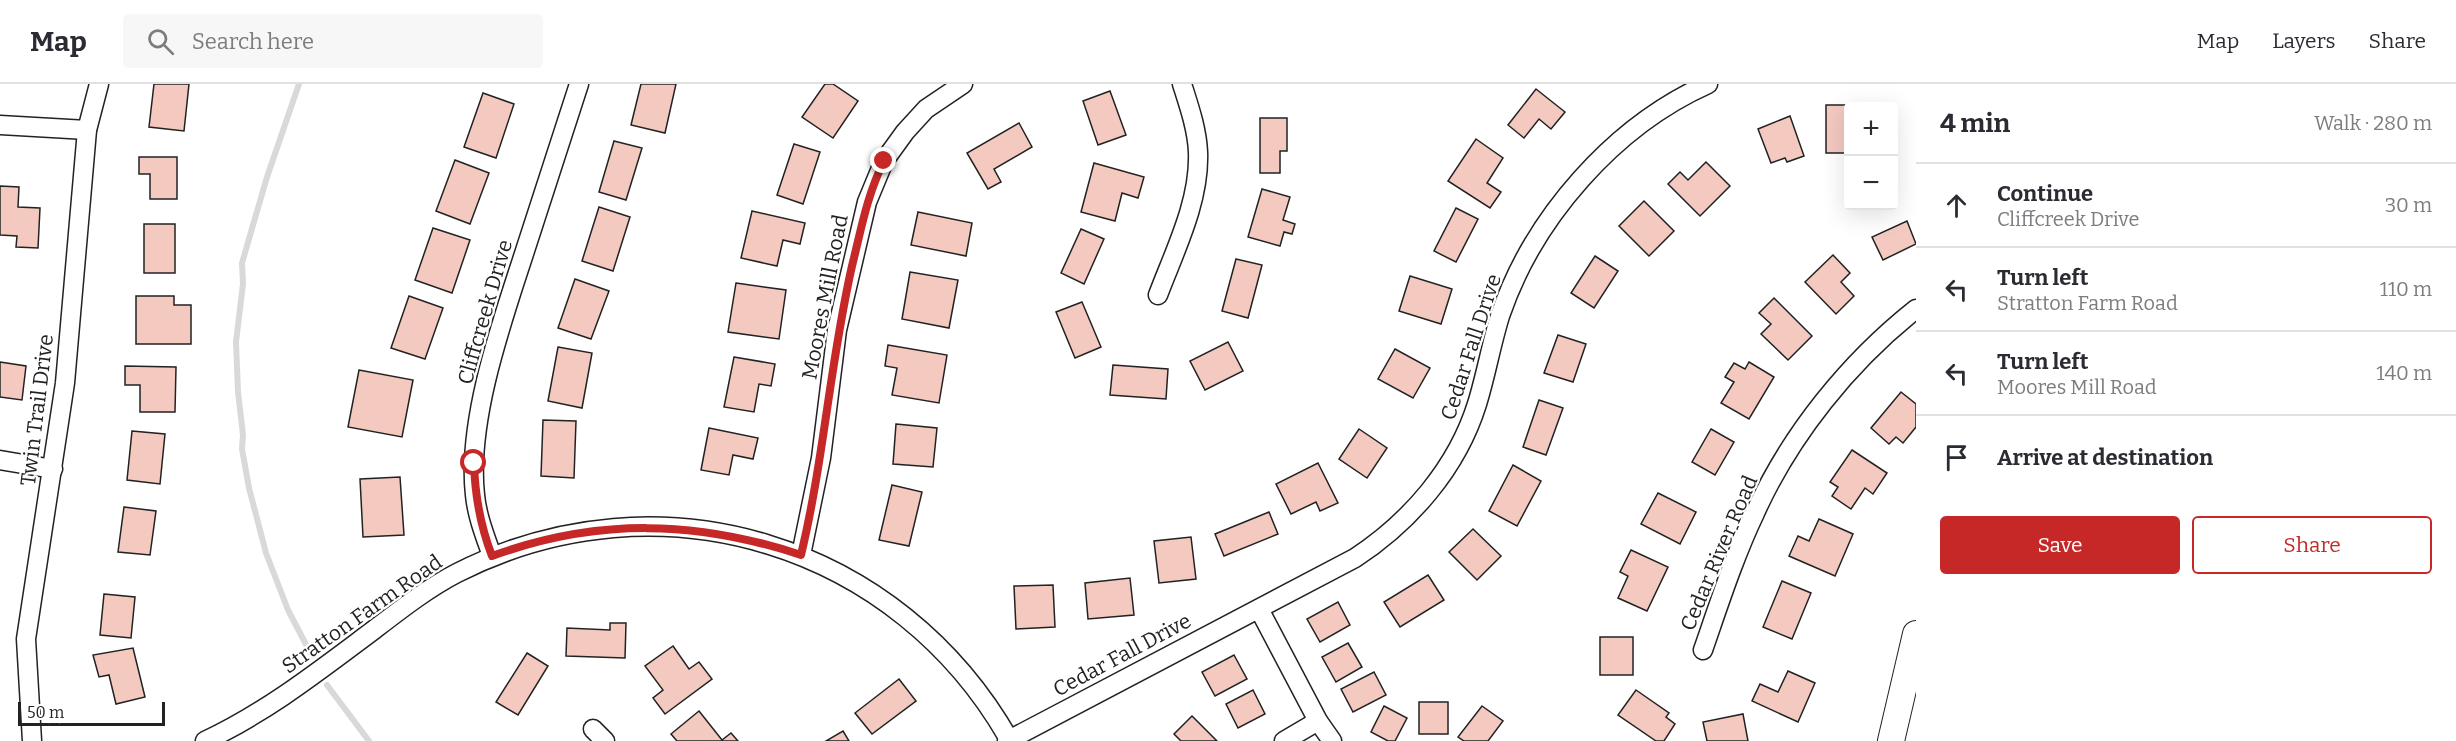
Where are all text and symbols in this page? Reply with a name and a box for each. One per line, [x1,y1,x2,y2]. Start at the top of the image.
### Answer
search box [123,14,543,68]
text: Map [30,25,87,58]
icon: search [144,25,177,58]
text: Search here [192,28,314,55]
text: Map [2197,28,2239,54]
text: Layers [2272,28,2336,54]
text: Share [2369,28,2426,54]
map controls [1844,102,1898,210]
button: + [1844,102,1898,156]
text: 4 min [1940,108,2010,139]
text: Walk · 280 m [2314,111,2432,135]
route end [870,147,896,173]
button: − [1844,156,1898,210]
text: Continue [1997,180,2093,207]
icon: ahead [1940,189,1973,222]
text: 30 m [2385,193,2432,217]
text: Cliffcreek Drive [1997,207,2139,231]
street label: Moores Mill Road [796,212,854,382]
street label: Cliffcreek Drive [452,237,518,387]
text: Turn left [1997,264,2089,291]
street label: Cedar Fall Drive [1435,271,1507,423]
icon: left [1940,273,1973,306]
text: 110 m [2380,277,2432,301]
text: Stratton Farm Road [1997,291,2178,315]
street label: Twin Trail Drive [15,333,59,487]
text: Turn left [1997,348,2089,375]
icon: left [1940,357,1973,390]
text: 140 m [2376,361,2432,385]
text: Moores Mill Road [1997,375,2157,399]
icon: arrive [1940,441,1973,474]
text: Arrive at destination [1997,444,2213,471]
route start [460,449,486,475]
street label: Cedar River Road [1675,472,1763,634]
button: Save [1940,516,2180,574]
button: Share [2192,516,2432,574]
street label: Stratton Farm Road [277,549,447,679]
street label: Cedar Fall Drive [1049,608,1195,702]
scale bar [18,699,165,726]
text: 50 m [27,703,64,722]

